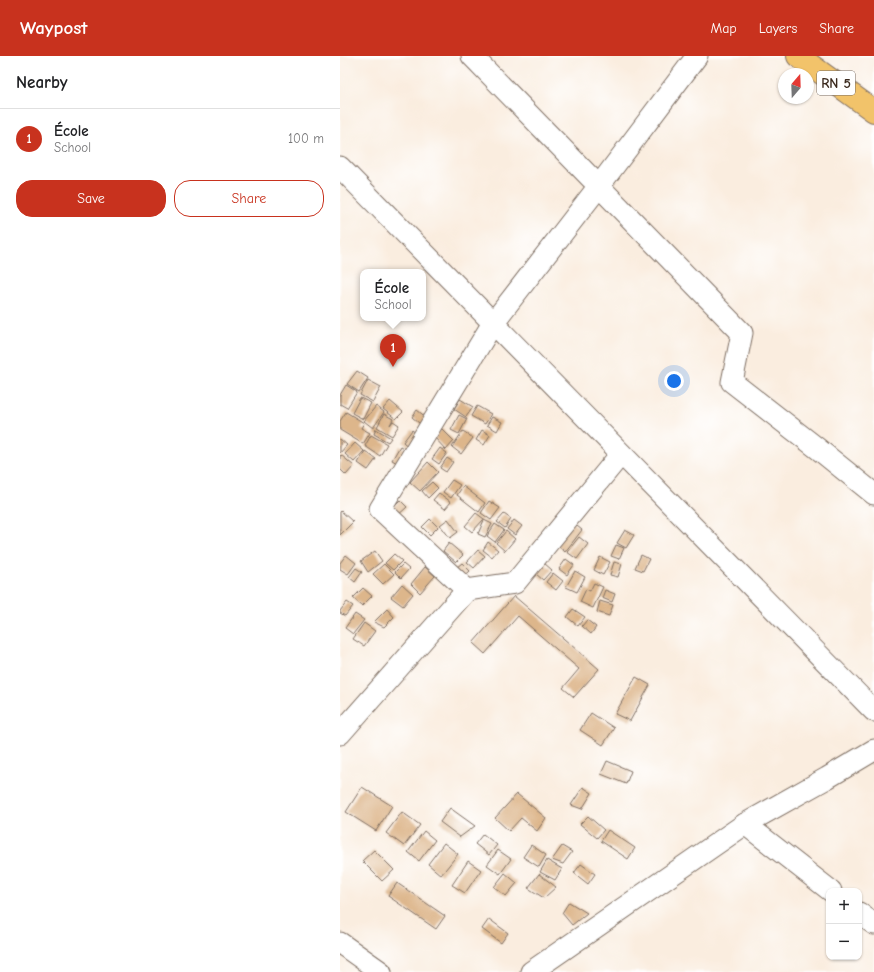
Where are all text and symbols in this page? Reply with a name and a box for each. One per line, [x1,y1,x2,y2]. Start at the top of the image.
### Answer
text: Waypost [20,17,88,39]
text: Map [710,20,737,37]
text: Layers [759,20,797,37]
text: Share [819,20,854,37]
north arrow [778,68,814,104]
road number: RN 5 [817,71,855,95]
text: Nearby [16,73,67,92]
text: École [54,122,89,140]
text: 1 [26,131,32,146]
text: 100 m [288,131,324,146]
text: School [54,140,91,155]
button: Save [16,180,166,217]
button: Share [174,180,324,217]
popup [360,269,426,321]
text: École [374,279,409,297]
text: School [374,297,412,312]
pin: 1 [380,334,406,367]
your location [664,371,684,391]
map controls [826,888,862,960]
button: + [826,888,862,924]
button: − [826,924,862,960]

